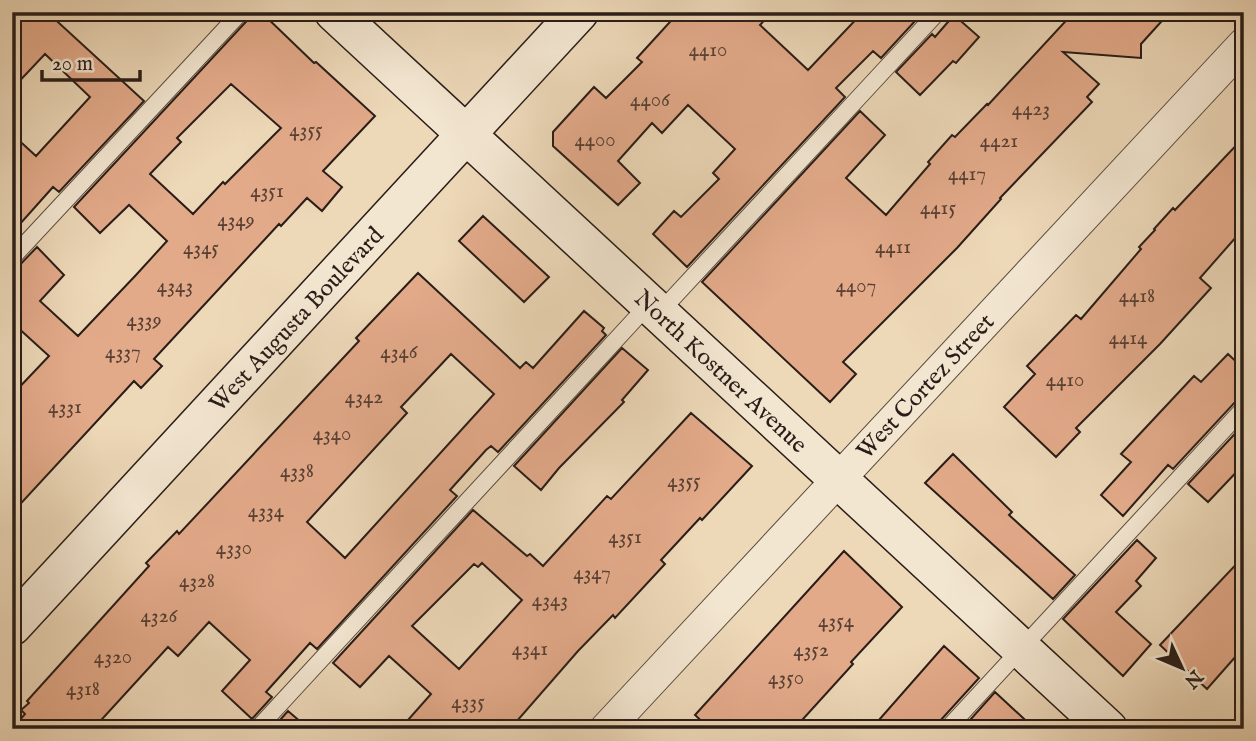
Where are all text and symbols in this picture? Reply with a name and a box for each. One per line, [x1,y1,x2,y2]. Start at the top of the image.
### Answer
house number: 4410 [689,37,727,64]
scale bar [42,38,140,82]
text: 20 m [52,51,93,78]
house number: 4406 [630,87,671,114]
house number: 4423 [1012,96,1050,123]
house number: 4355 [289,117,323,144]
house number: 4400 [574,127,616,154]
house number: 4421 [980,128,1018,155]
house number: 4417 [948,161,986,188]
house number: 4351 [250,178,284,205]
house number: 4415 [920,195,956,222]
house number: 4349 [217,207,255,234]
street label: West Augusta Boulevard [203,221,391,419]
house number: 4411 [875,234,911,261]
house number: 4345 [183,235,219,262]
house number: 4343 [157,273,193,300]
house number: 4407 [836,273,876,300]
house number: 4418 [1119,283,1155,310]
street label: North Kostner Avenue [627,284,813,461]
house number: 4339 [126,307,162,334]
street label: West Cortez Street [850,307,1002,467]
house number: 4414 [1109,325,1148,352]
house number: 4337 [105,339,141,366]
house number: 4346 [380,339,419,366]
house number: 4410 [1046,367,1084,394]
house number: 4342 [345,384,383,411]
house number: 4331 [48,394,82,421]
house number: 4340 [313,421,351,448]
house number: 4338 [280,458,314,485]
house number: 4355 [667,468,701,495]
house number: 4334 [248,498,285,525]
house number: 4351 [608,524,642,551]
house number: 4330 [216,535,252,562]
house number: 4347 [573,560,611,587]
house number: 4328 [179,568,215,595]
house number: 4343 [532,587,568,614]
house number: 4326 [141,603,179,630]
house number: 4354 [818,608,855,635]
north arrow [1148,632,1218,702]
house number: 4341 [512,636,548,663]
house number: 4352 [793,637,829,664]
house number: 4320 [94,644,132,671]
text: N [1178,663,1208,693]
house number: 4350 [768,665,804,692]
house number: 4318 [66,676,100,703]
house number: 4335 [451,689,485,716]

